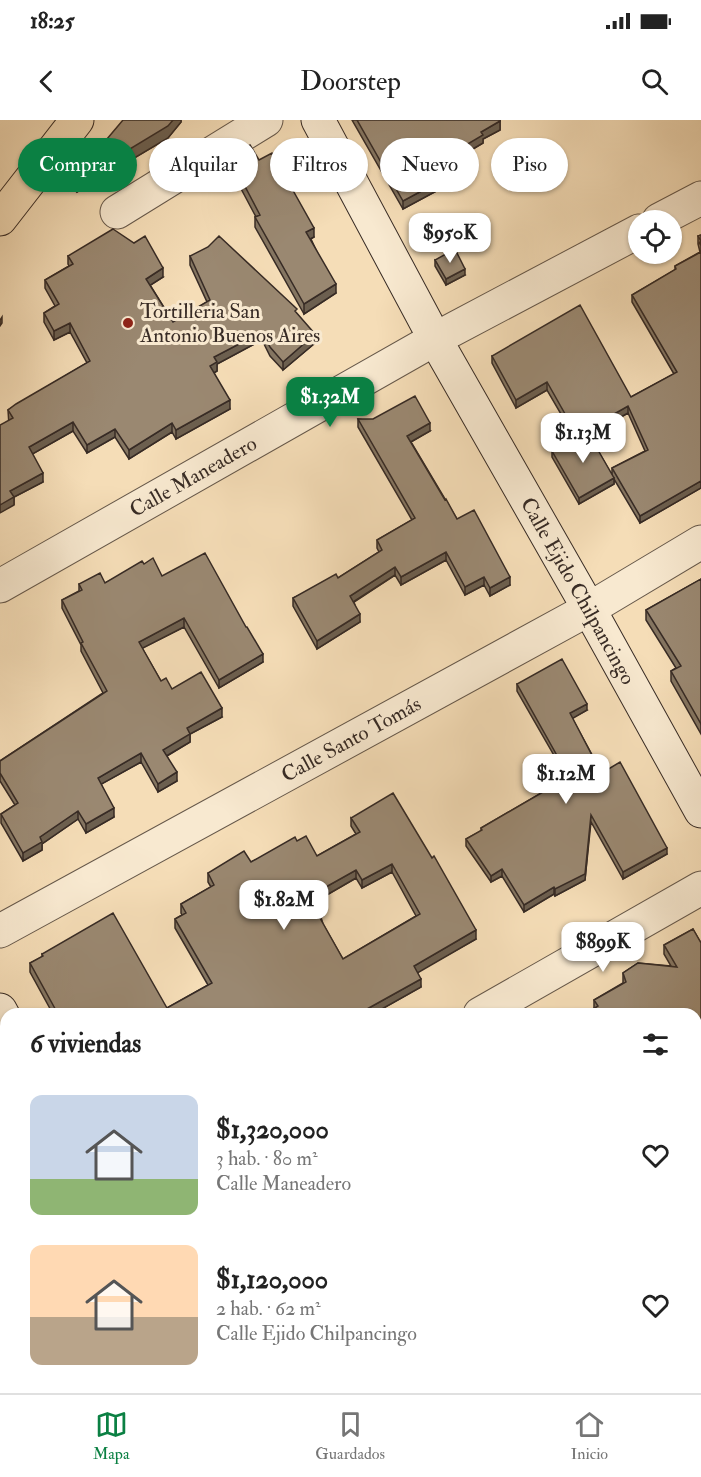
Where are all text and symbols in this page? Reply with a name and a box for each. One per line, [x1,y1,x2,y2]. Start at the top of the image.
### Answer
text: 18:25 [30,7,74,35]
icon: back [30,65,63,98]
text: Doorstep [300,65,401,98]
icon: search [638,65,671,98]
chip: Comprar [18,138,137,192]
chip: Alquilar [149,138,258,192]
chip: Filtros [270,138,368,192]
chip: Nuevo [380,138,479,192]
chip: Piso [491,138,568,192]
map controls [628,210,682,264]
button: locate [628,210,682,264]
pin: $950K [408,213,492,264]
text: $950K [423,220,477,245]
place label: Tortilleria San Antonio Buenos Aires [139,298,320,349]
marker: Tortilleria San Antonio Buenos Aires [121,316,135,330]
pin: $1.32M [281,377,379,428]
text: $1.32M [300,384,360,409]
pin: $1.13M [534,413,632,464]
text: $1.13M [555,420,611,445]
street label: Calle Maneadero [125,430,262,524]
street label: Calle Ejido Chilpancingo [514,493,641,690]
street label: Calle Santo Tomás [277,690,426,789]
pin: $1.12M [517,754,615,805]
text: $1.12M [537,761,595,786]
pin: $1.82M [235,880,333,931]
text: $1.82M [253,887,315,912]
pin: $899K [561,922,645,973]
text: $899K [575,929,631,954]
text: 6 viviendas [30,1028,141,1060]
icon: filters [639,1028,672,1061]
text: $1,320,000 [216,1114,329,1146]
icon: home [78,1119,150,1191]
icon: heart [639,1139,672,1172]
text: 3 hab. · 80 m² [216,1146,318,1171]
text: Calle Maneadero [216,1171,351,1196]
text: $1,120,000 [216,1264,328,1296]
icon: home [78,1269,150,1341]
icon: heart [639,1289,672,1322]
text: 2 hab. · 62 m² [216,1296,321,1321]
text: Calle Ejido Chilpancingo [216,1321,417,1346]
tab: Mapa [93,1408,130,1464]
tab: Guardados [315,1408,385,1464]
tab: Inicio [571,1408,608,1464]

